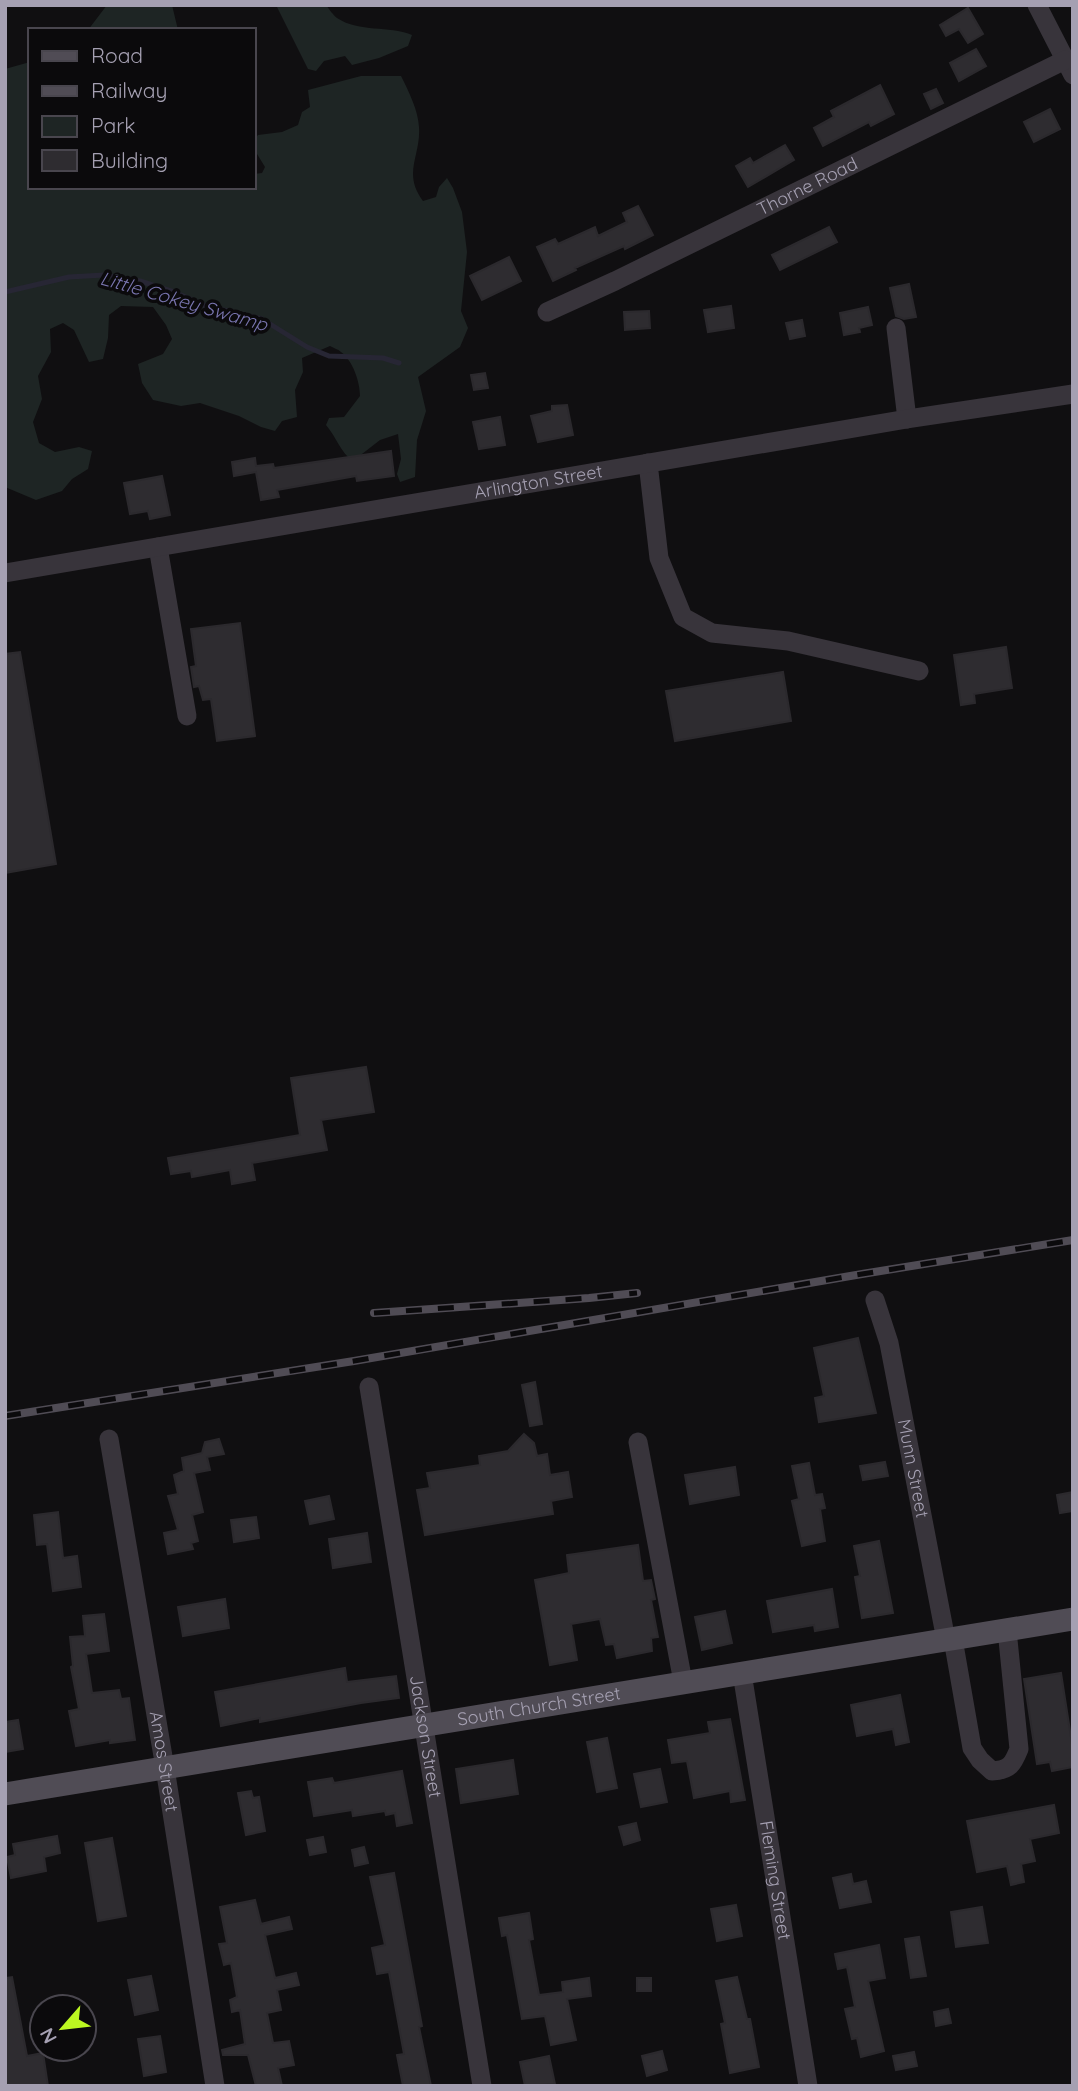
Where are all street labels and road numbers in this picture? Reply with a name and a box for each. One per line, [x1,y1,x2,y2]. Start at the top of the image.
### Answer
street label: Thorne Road [753,152,861,220]
street label: Arlington Street [472,459,604,504]
street label: Munn Street [893,1417,934,1520]
street label: Jackson Street [405,1673,447,1799]
street label: South Church Street [456,1681,622,1731]
street label: Amos Street [145,1709,184,1813]
street label: Fleming Street [755,1819,796,1942]

